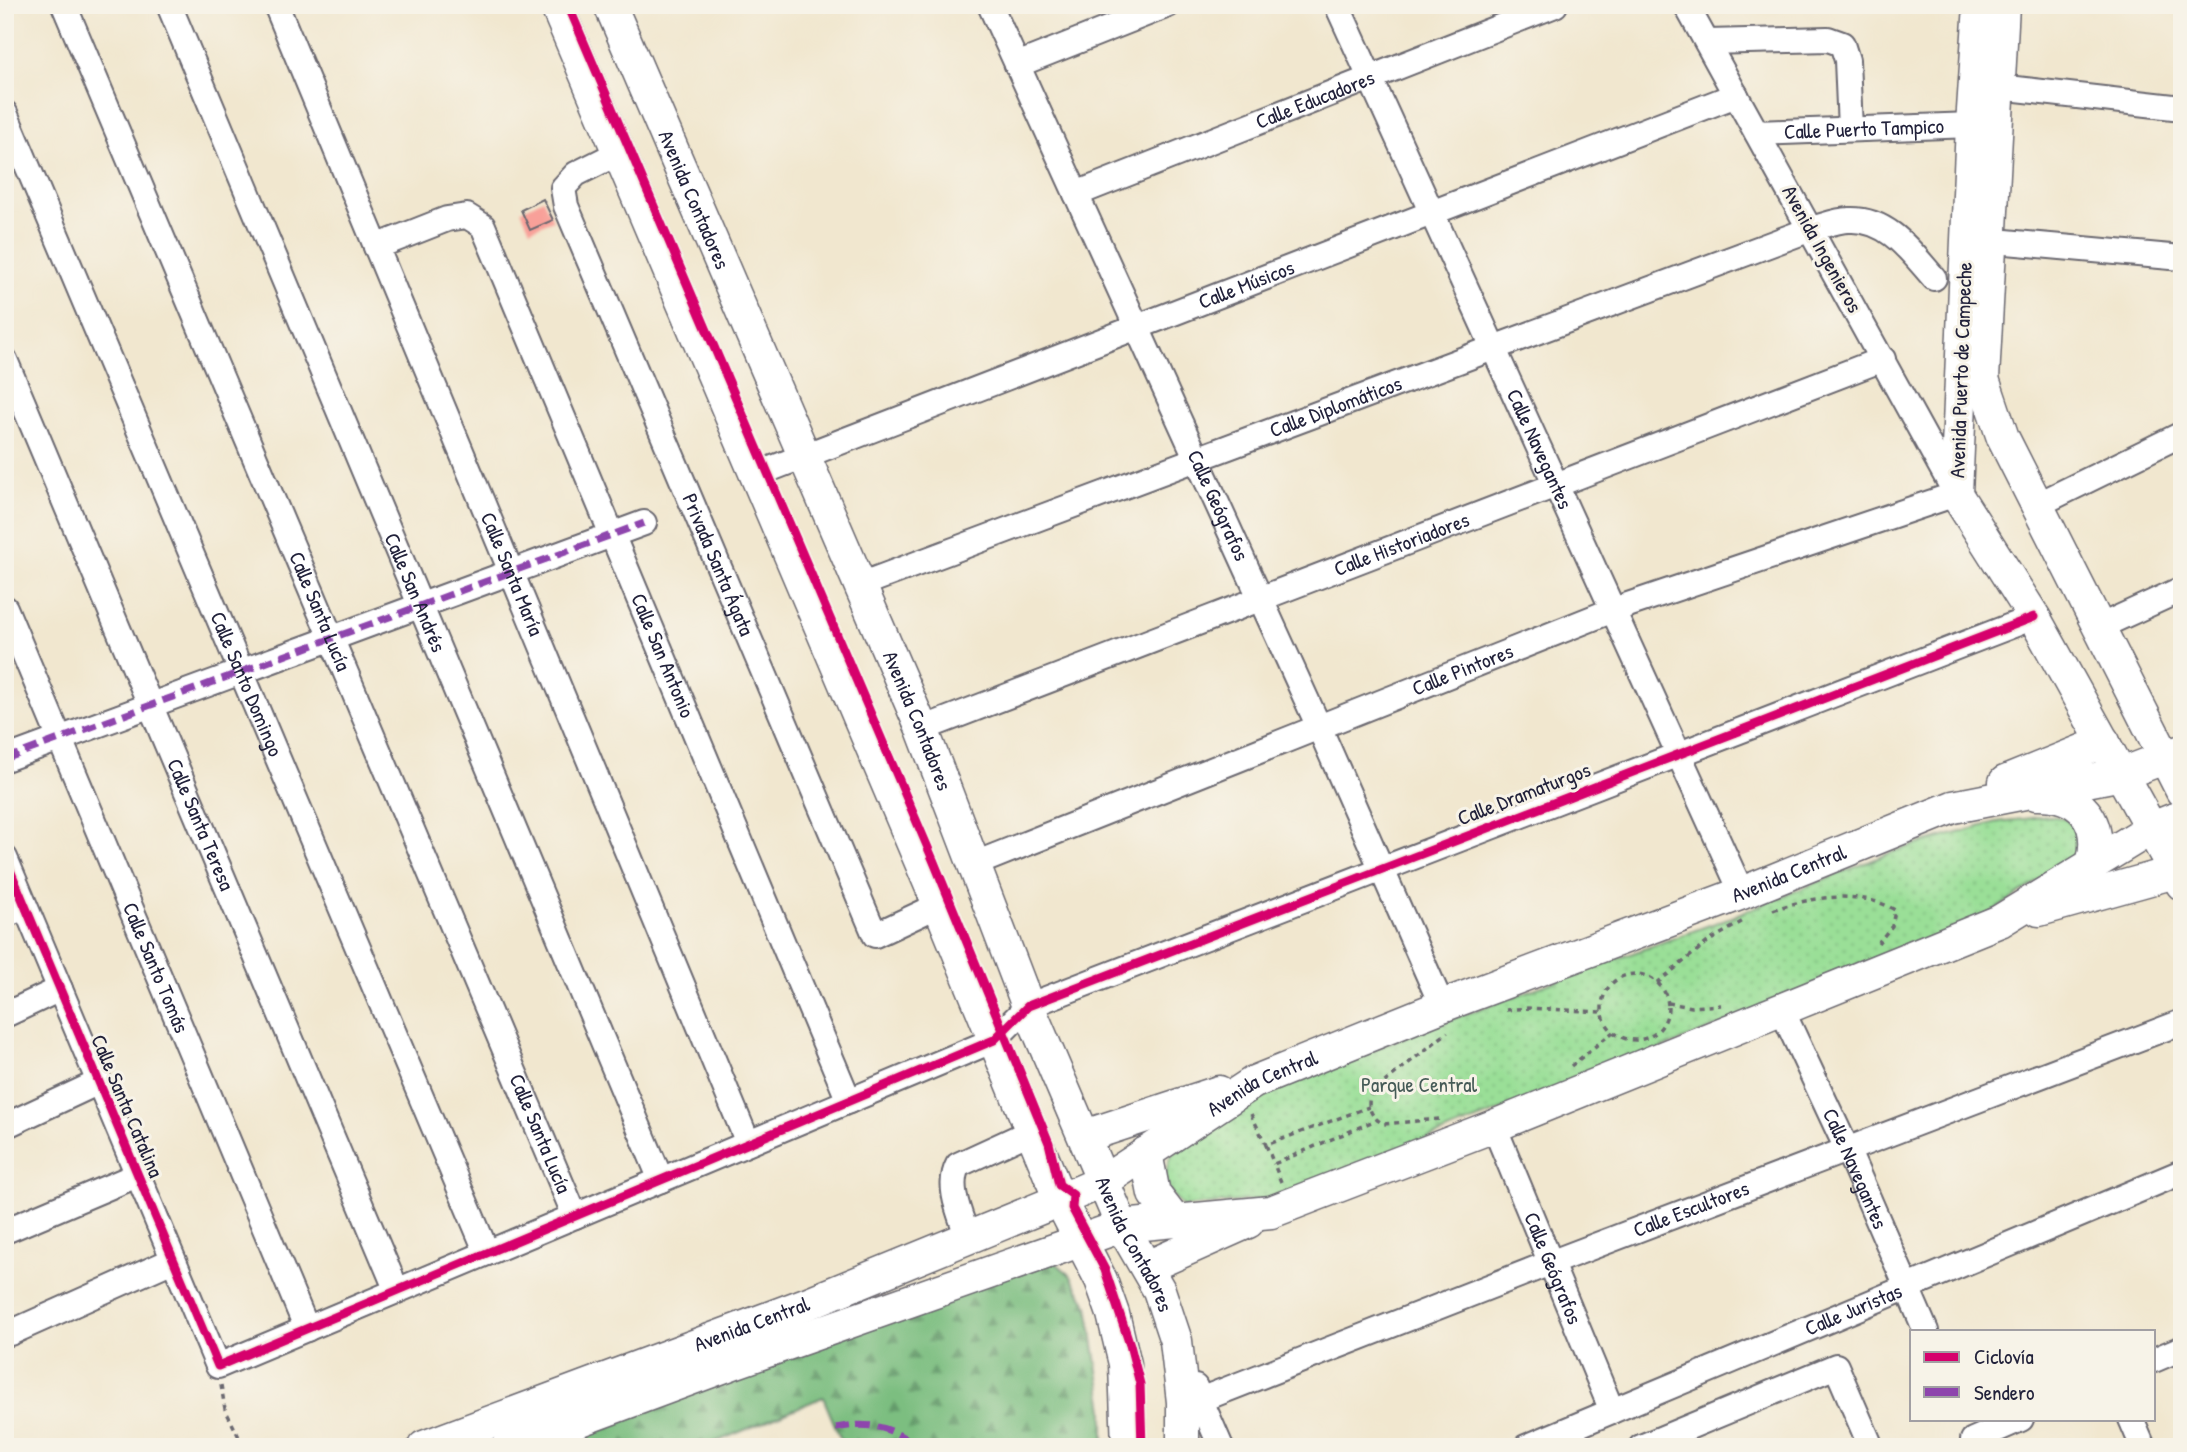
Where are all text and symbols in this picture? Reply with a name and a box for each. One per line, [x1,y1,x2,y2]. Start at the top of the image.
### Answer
street label: Calle Educadores [1251,63,1379,136]
street label: Calle Puerto Tampico [1783,111,1945,146]
street label: Avenida Contadores [652,125,737,274]
street label: Avenida Ingenieros [1775,180,1869,318]
street label: Calle Músicos [1194,253,1298,316]
street label: Avenida Puerto de Campeche [1942,262,1979,478]
street label: Calle Diplomáticos [1265,368,1406,444]
street label: Calle Navegantes [1500,384,1580,513]
street label: Calle Geógrafos [1181,445,1256,565]
street label: Privada Santa Ágata [676,489,762,640]
street label: Calle Historiadores [1330,505,1473,583]
street label: Calle Santa María [474,508,551,640]
street label: Calle San Andrés [378,528,453,656]
street label: Calle Santa Lucía [282,547,358,675]
street label: Calle San Antonio [624,589,702,722]
street label: Calle Santo Domingo [203,607,290,761]
street label: Calle Pintores [1408,636,1517,703]
street label: Avenida Contadores [876,646,959,795]
street label: Calle Santa Teresa [160,754,242,895]
street label: Calle Dramaturgos [1453,755,1595,832]
street label: Avenida Central [1727,837,1851,910]
street label: Calle Santo Tomás [116,898,196,1037]
street label: Calle Santa Catalina [84,1030,171,1182]
street label: Avenida Central [1201,1043,1322,1123]
street label: Calle Santa Lucía [503,1069,579,1198]
park label: Parque Central [1361,1070,1478,1099]
street label: Calle Navegantes [1816,1104,1895,1233]
street label: Avenida Contadores [1088,1172,1180,1316]
street label: Calle Escultores [1629,1173,1753,1244]
street label: Calle Geógrafos [1517,1208,1589,1328]
street label: Calle Juristas [1800,1276,1906,1343]
street label: Avenida Central [690,1289,814,1359]
legend [1910,1330,2156,1420]
text: Ciclovía [1974,1342,2034,1371]
text: Sendero [1974,1378,2035,1407]

